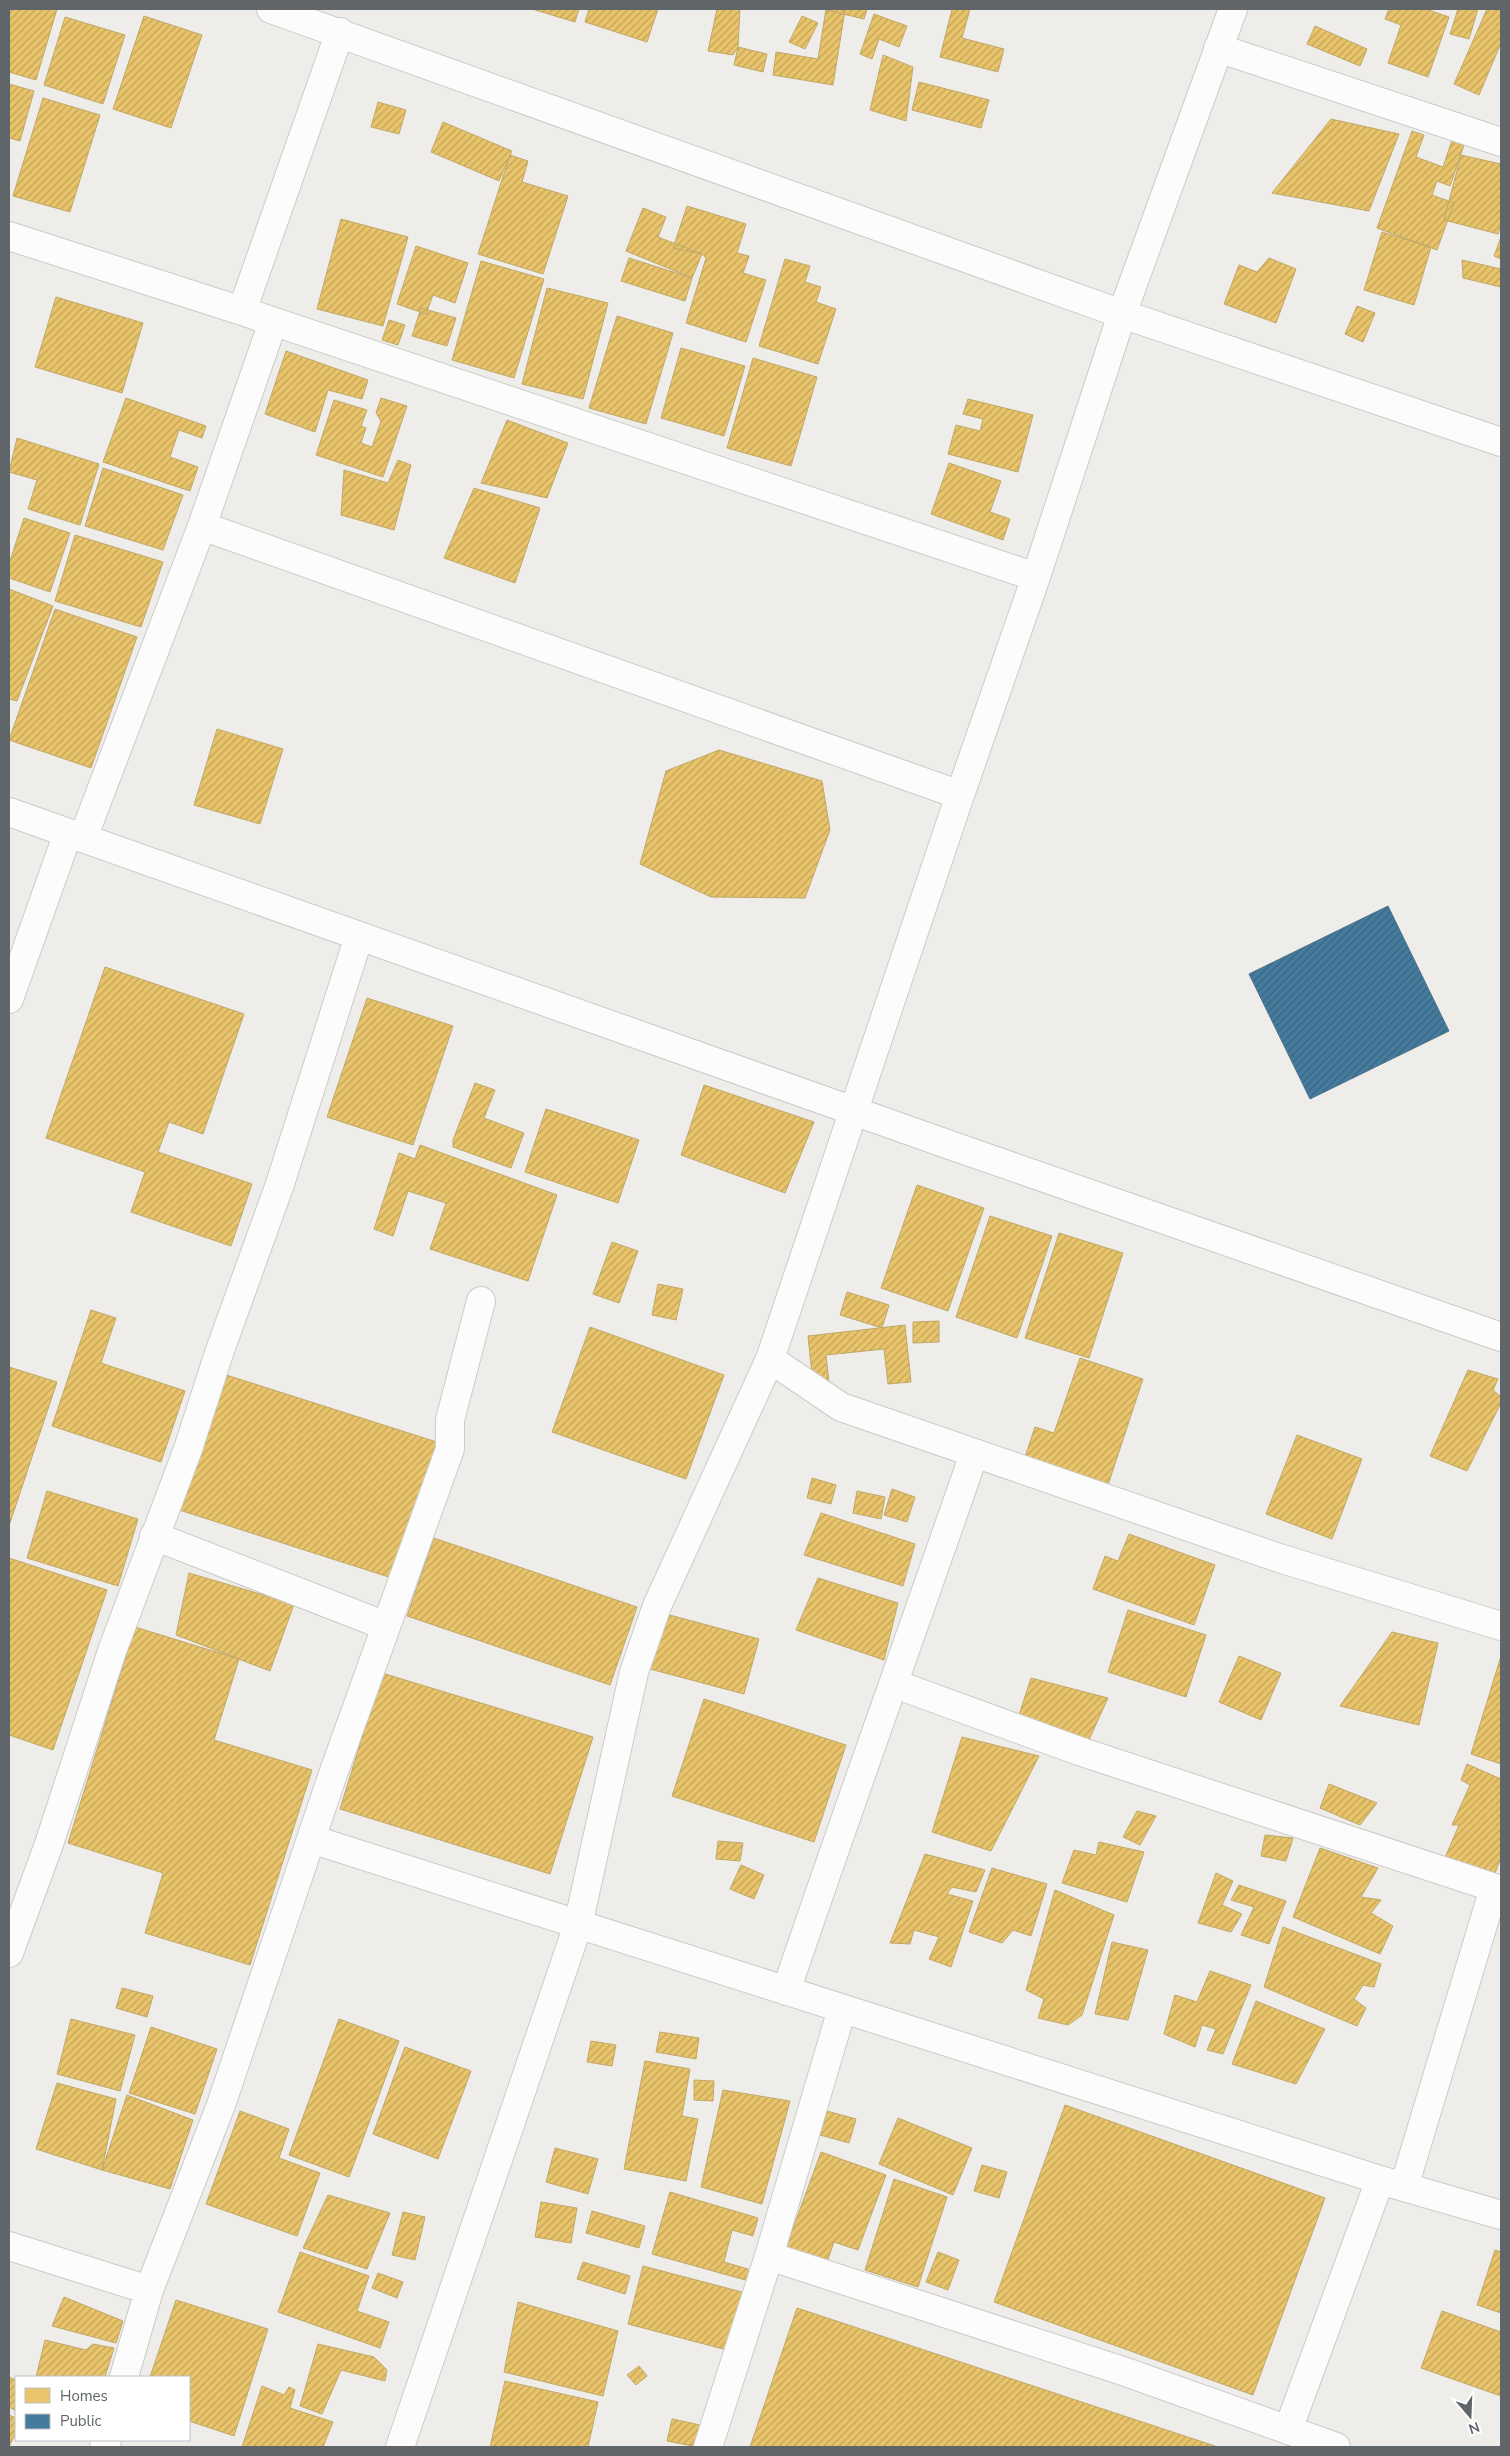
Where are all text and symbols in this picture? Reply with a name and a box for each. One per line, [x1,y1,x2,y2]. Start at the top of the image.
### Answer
legend [15,2376,190,2441]
text: Homes [60,2386,108,2406]
north arrow [1445,2391,1495,2441]
text: Public [60,2411,101,2431]
text: N [1466,2417,1482,2439]

